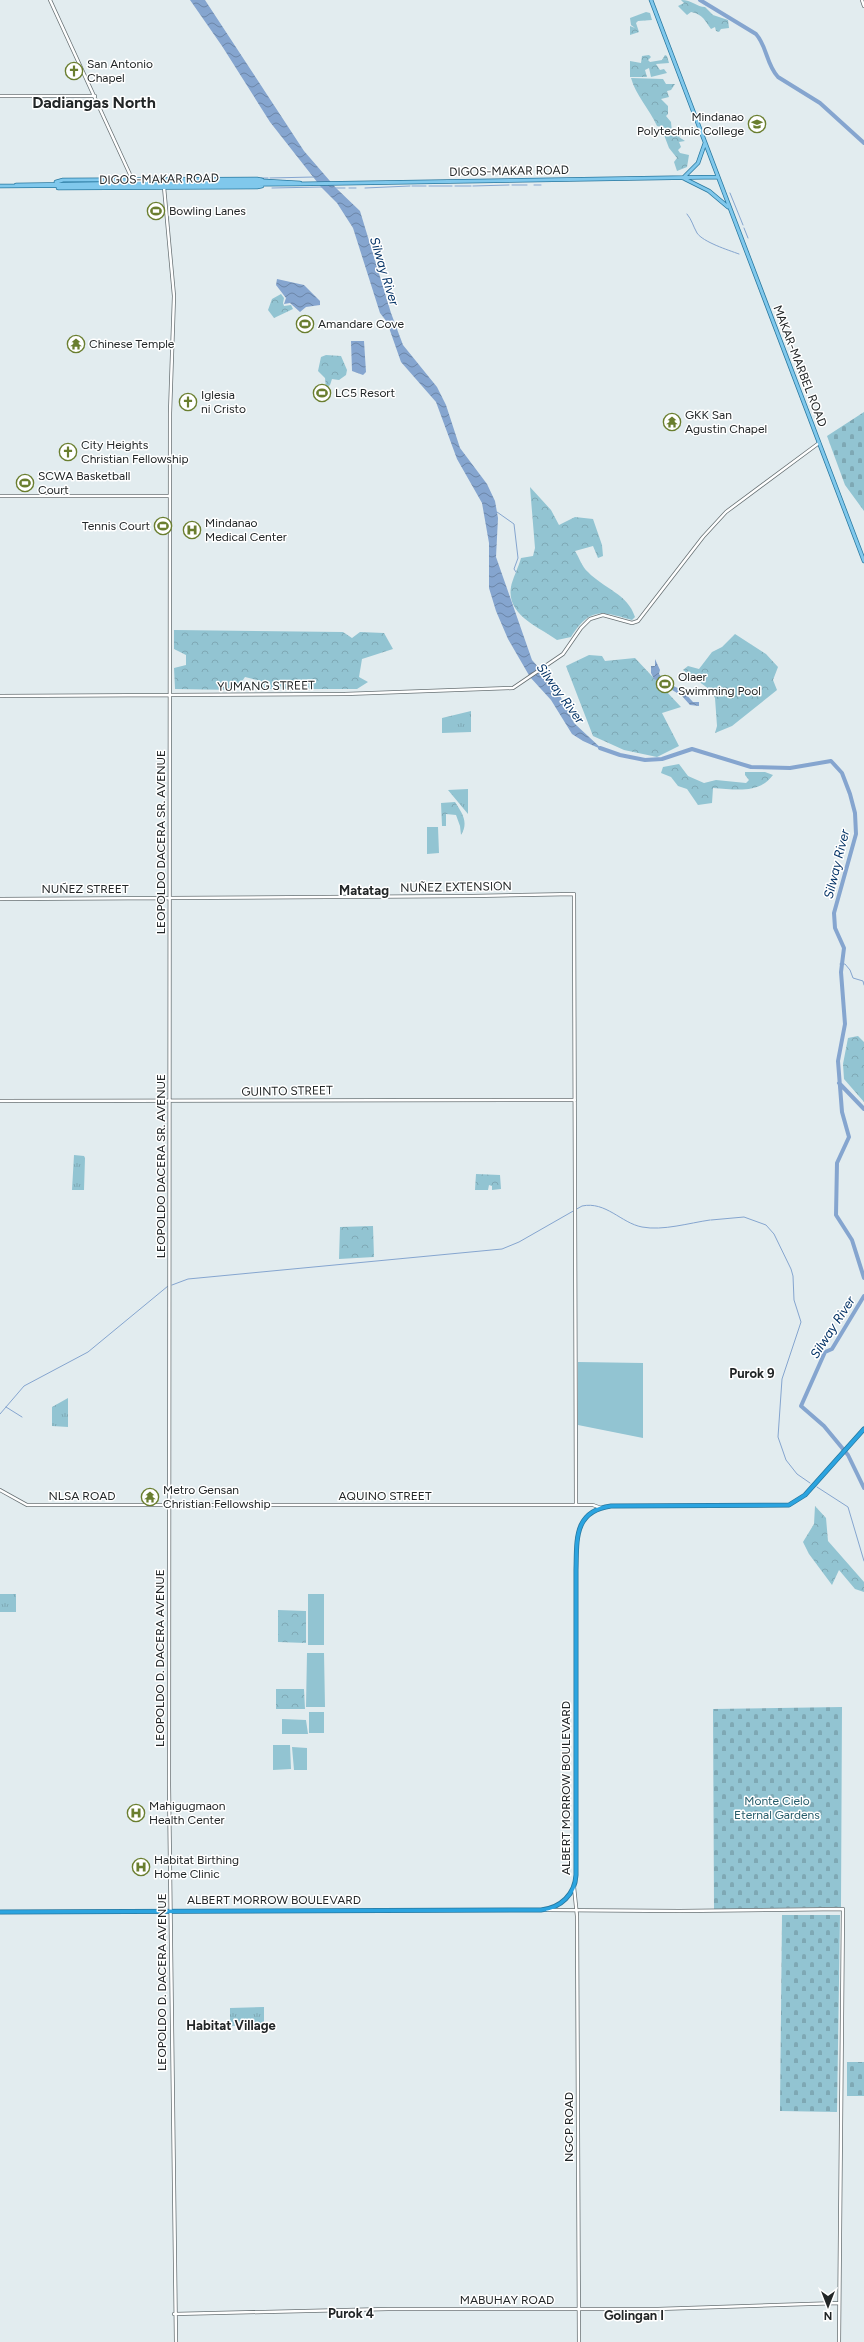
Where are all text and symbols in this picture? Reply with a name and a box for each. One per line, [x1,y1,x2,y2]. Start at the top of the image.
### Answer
place label: San Antonio Chapel [87,57,153,85]
church icon: San Antonio Chapel [64,61,84,81]
district label: Dadiangas North [32,93,156,112]
place label: Mindanao Polytechnic College [637,110,744,138]
school or university icon: Mindanao Polytechnic College [747,114,767,134]
street label: DIGOS-MAKAR ROAD [449,163,569,179]
street label: DIGOS-MAKAR ROAD [99,171,219,187]
sports icon: Bowling Lanes [146,201,166,221]
place label: Bowling Lanes [169,204,246,218]
water label: Silway River [367,235,402,308]
street label: MAKAR-MARBEL ROAD [770,303,830,429]
sports icon: Amandare Cove [295,314,315,334]
place label: Amandare Cove [318,317,404,331]
temple icon: Chinese Temple [66,334,86,354]
place label: Chinese Temple [89,337,175,351]
sports icon: LC5 Resort [312,383,332,403]
place label: LC5 Resort [335,386,395,400]
place label: Iglesia ni Cristo [201,388,246,416]
church icon: Iglesia ni Cristo [178,392,198,412]
place label: GKK San Agustin Chapel [685,408,767,436]
temple icon: GKK San Agustin Chapel [662,412,682,432]
place label: City Heights Christian Fellowship [81,438,189,466]
church icon: City Heights Christian Fellowship [58,442,78,462]
place label: SCWA Basketball Court [38,469,130,497]
sports icon: SCWA Basketball Court [15,473,35,493]
sports icon: Tennis Court [153,516,173,536]
place label: Mindanao Medical Center [205,516,287,544]
place label: Tennis Court [82,519,150,533]
hospital icon: Mindanao Medical Center [182,520,202,540]
water label: Silway River [534,660,588,727]
place label: Olaer Swimming Pool [678,670,761,698]
sports icon: Olaer Swimming Pool [655,674,675,694]
street label: YUMANG STREET [217,678,315,694]
street label: LEOPOLDO DACERA SR. AVENUE [154,750,168,934]
water label: Silway River [821,827,852,900]
street label: NUÑEZ EXTENSION [400,879,512,895]
street label: NUÑEZ STREET [41,882,129,896]
district label: Matatag [339,883,389,898]
street label: LEOPOLDO DACERA SR. AVENUE [154,1074,168,1258]
street label: GUINTO STREET [241,1083,333,1099]
water label: Silway River [807,1293,858,1361]
district label: Purok 9 [729,1366,775,1381]
place label: Metro Gensan Christian Fellowship [163,1483,271,1511]
temple icon: Metro Gensan Christian Fellowship [140,1487,160,1507]
street label: NLSA ROAD [48,1489,116,1503]
street label: AQUINO STREET [338,1489,432,1503]
street label: LEOPOLDO D. DACERA AVENUE [153,1569,167,1747]
street label: ALBERT MORROW BOULEVARD [559,1701,573,1875]
park label: Monte Cielo Eternal Gardens [734,1794,820,1822]
place label: Mahigugmaon Health Center [149,1799,226,1827]
hospital icon: Mahigugmaon Health Center [126,1803,146,1823]
place label: Habitat Birthing Home Clinic [154,1853,239,1881]
hospital icon: Habitat Birthing Home Clinic [131,1857,151,1877]
street label: LEOPOLDO D. DACERA AVENUE [155,1893,169,2071]
street label: ALBERT MORROW BOULEVARD [187,1893,361,1907]
district label: Habitat Village [186,2018,276,2033]
street label: NGCP ROAD [562,2092,576,2162]
north arrow [808,2286,848,2326]
street label: MABUHAY ROAD [460,2293,554,2307]
district label: Purok 4 [328,2306,374,2321]
district label: Golingan I [604,2308,664,2323]
text: N [824,2309,832,2322]

